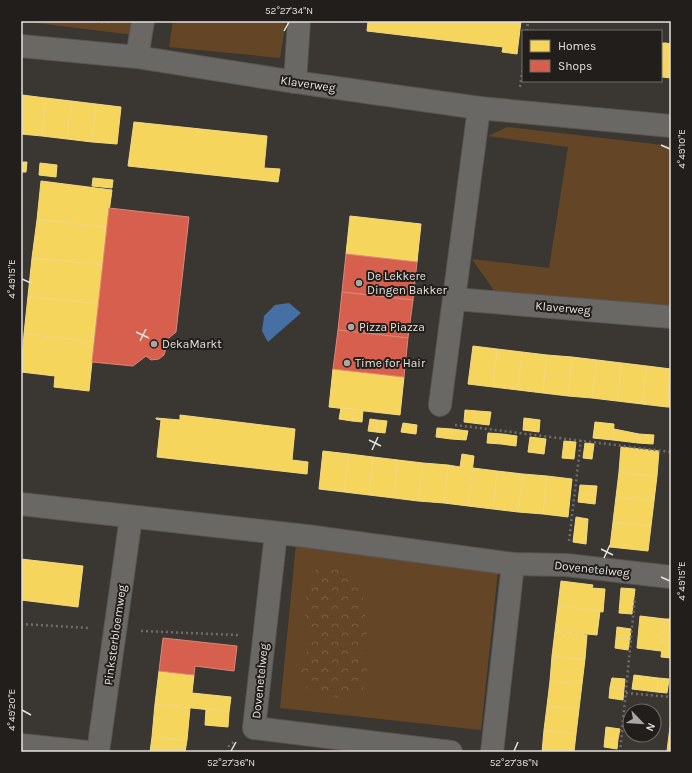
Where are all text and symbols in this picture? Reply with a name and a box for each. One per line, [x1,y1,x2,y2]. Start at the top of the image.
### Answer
text: 52°27'34"N [265,5,313,17]
legend [522,30,662,82]
text: Homes [558,39,596,53]
text: Shops [558,59,592,73]
street label: Klaverweg [280,73,337,95]
text: 4°49'10"E [676,129,688,169]
text: 4°49'15"E [6,259,18,299]
place label: De Lekkere Dingen Bakker [367,269,448,297]
marker: De Lekkere Dingen Bakker [354,278,364,288]
street label: Klaverweg [535,299,591,317]
place label: Pizza Piazza [359,320,425,334]
marker: Pizza Piazza [346,322,356,332]
place label: DekaMarkt [162,337,222,351]
marker: DekaMarkt [149,339,159,349]
place label: Time for Hair [355,356,426,370]
marker: Time for Hair [342,358,352,368]
street label: Dovenetelweg [554,558,631,580]
text: 4°49'15"E [676,561,688,601]
street label: Pinksterbloemweg [101,584,129,686]
street label: Dovenetelweg [249,642,271,719]
text: 4°49'20"E [6,689,18,731]
north arrow [622,703,662,743]
text: N [643,721,658,733]
text: 52°27'36"N [207,757,255,769]
text: 52°27'38"N [490,757,538,769]

